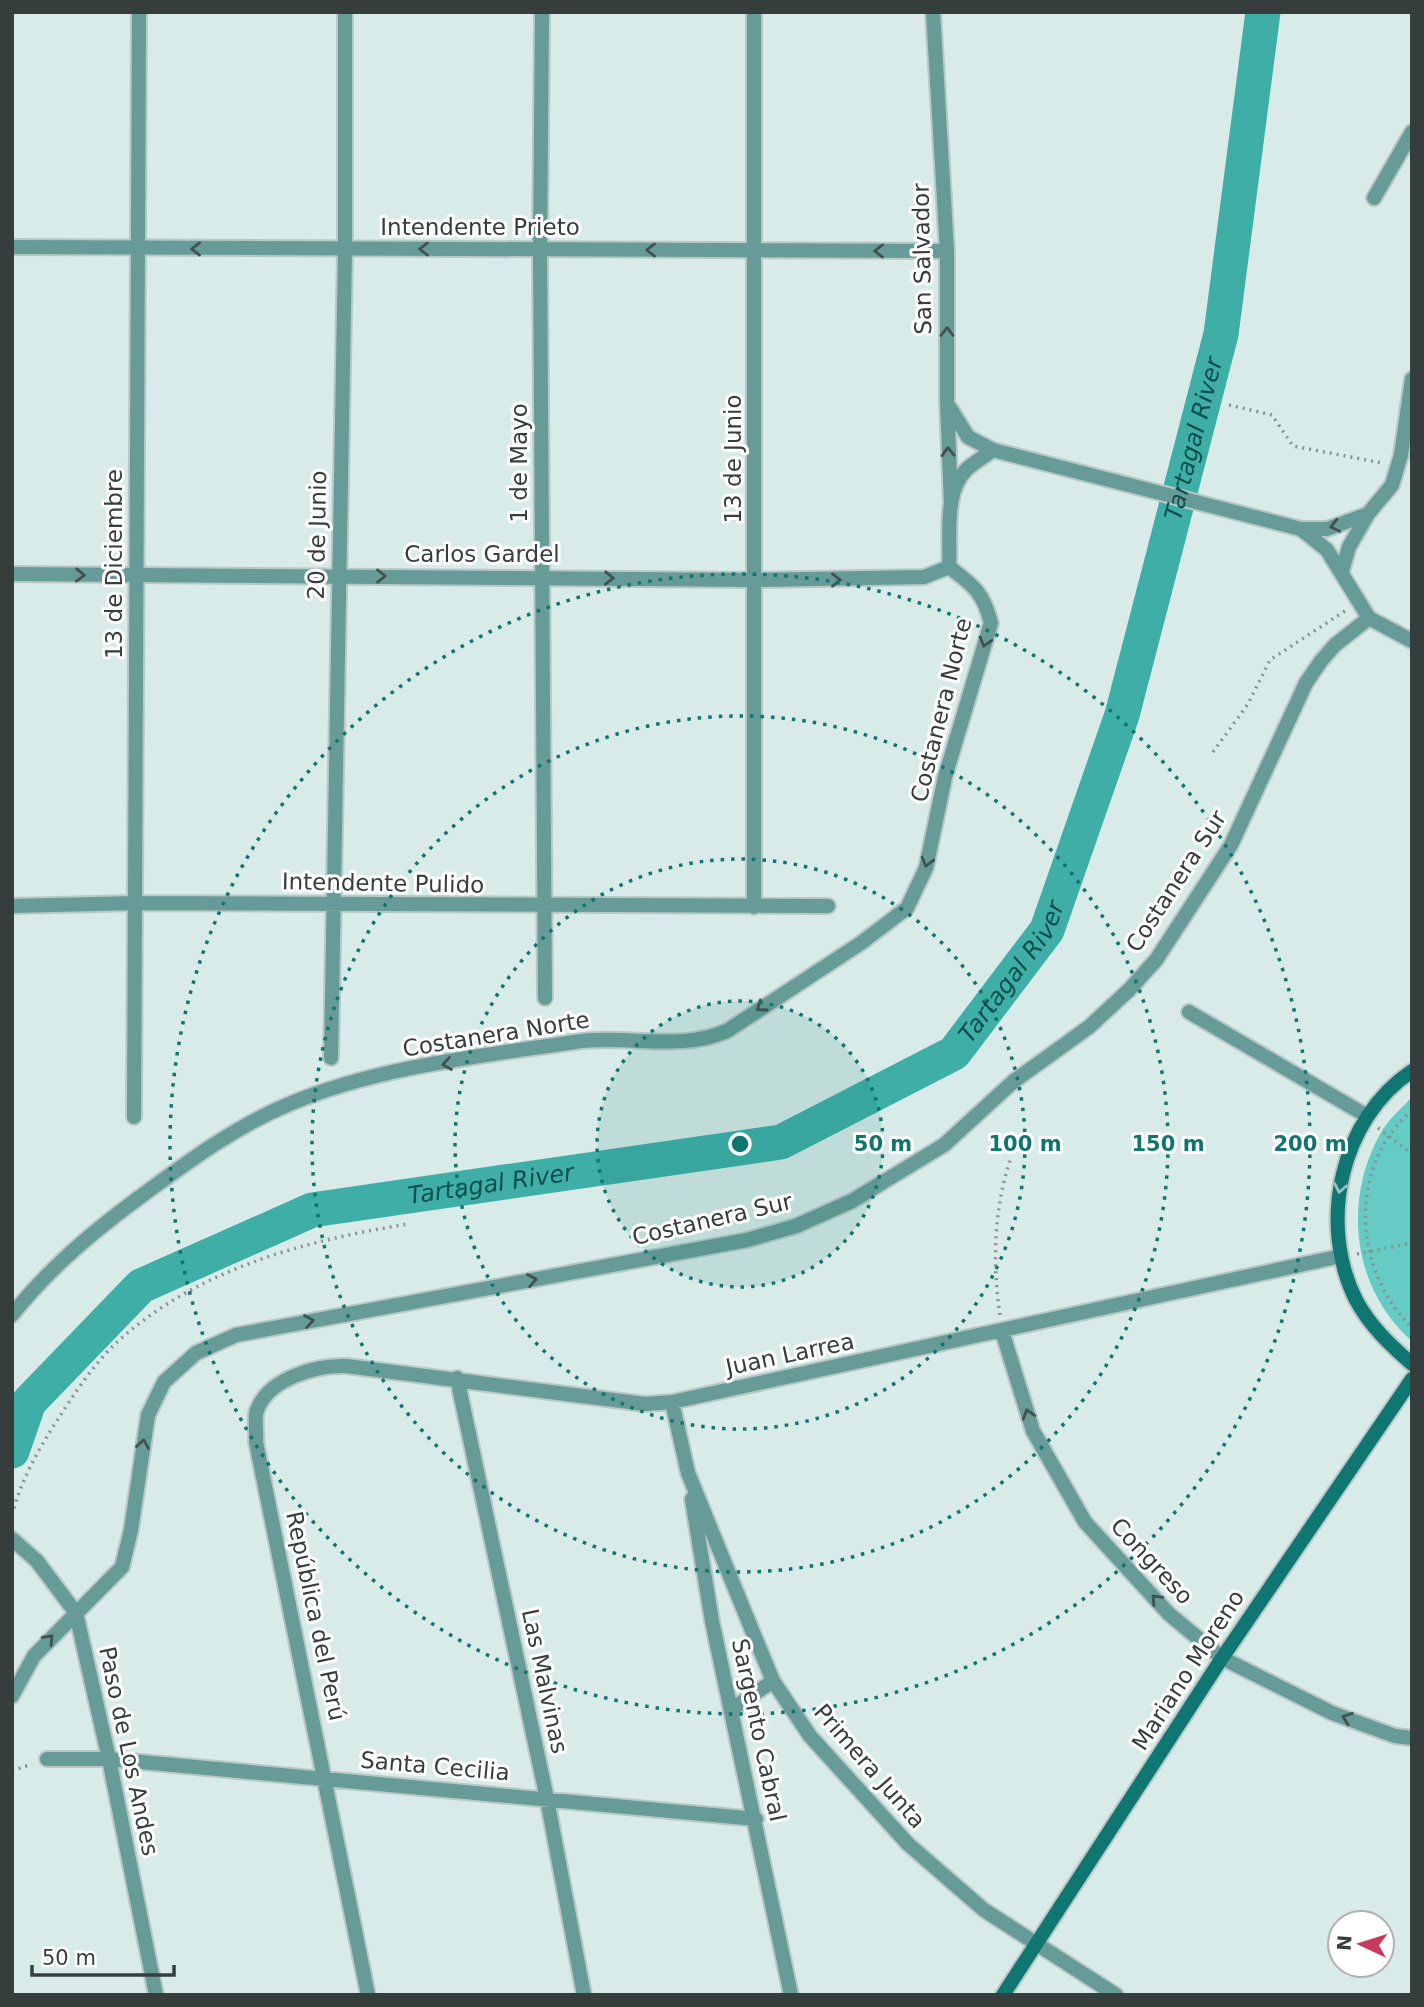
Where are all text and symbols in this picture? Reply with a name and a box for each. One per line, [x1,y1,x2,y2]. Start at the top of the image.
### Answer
street label: San Salvador [908,182,936,335]
street label: Intendente Prieto [380,214,580,240]
one-way arrow [191,241,201,257]
one-way arrow [418,241,429,257]
one-way arrow [646,242,656,258]
one-way arrow [873,243,884,259]
one-way arrow [939,326,955,337]
water label: Tartagal River [1159,352,1229,523]
street label: 13 de Junio [720,394,746,524]
street label: 1 de Mayo [506,403,532,523]
one-way arrow [940,447,955,458]
street label: 13 de Diciembre [101,469,127,659]
street label: 20 de Junio [303,470,331,600]
one-way arrow [1329,518,1341,532]
street label: Carlos Gardel [404,541,560,567]
one-way arrow [76,567,86,583]
one-way arrow [377,568,387,584]
one-way arrow [604,570,615,585]
one-way arrow [831,572,842,587]
street label: Costanera Norte [906,615,976,805]
one-way arrow [978,636,993,648]
street label: Costanera Sur [1121,805,1232,957]
one-way arrow [921,856,935,868]
street label: Intendente Pulido [282,868,484,898]
water label: Tartagal River [953,895,1071,1048]
one-way arrow [756,999,769,1011]
street label: Costanera Norte [401,1006,591,1062]
one-way arrow [441,1056,453,1071]
centre of rings [728,1132,752,1156]
text: 50 m [854,1132,912,1156]
text: 100 m [988,1132,1062,1156]
text: 150 m [1131,1132,1205,1156]
text: 200 m [1273,1132,1347,1156]
water label: Tartagal River [406,1158,578,1210]
one-way arrow [1334,1182,1349,1194]
street label: Costanera Sur [629,1188,795,1250]
one-way arrow [526,1273,538,1288]
one-way arrow [303,1314,315,1329]
street label: Juan Larrea [722,1328,857,1381]
one-way arrow [1022,1408,1036,1420]
one-way arrow [135,1438,150,1450]
street label: República del Perú [281,1509,351,1723]
street label: Congreso [1106,1512,1198,1610]
street label: Mariano Moreno [1127,1585,1249,1755]
one-way arrow [1151,1594,1164,1607]
street label: Las Malvinas [517,1606,573,1756]
one-way arrow [41,1635,54,1648]
street label: Sargento Cabral [727,1636,791,1824]
street label: Paso de Los Andes [94,1644,164,1858]
street label: Primera Junta [809,1699,931,1833]
one-way arrow [1341,1713,1353,1727]
street label: Santa Cecilia [359,1747,511,1785]
north arrow [1326,1909,1396,1979]
scale bar [32,1934,173,1978]
text: N [1333,1934,1356,1952]
text: 50 m [42,1946,96,1970]

